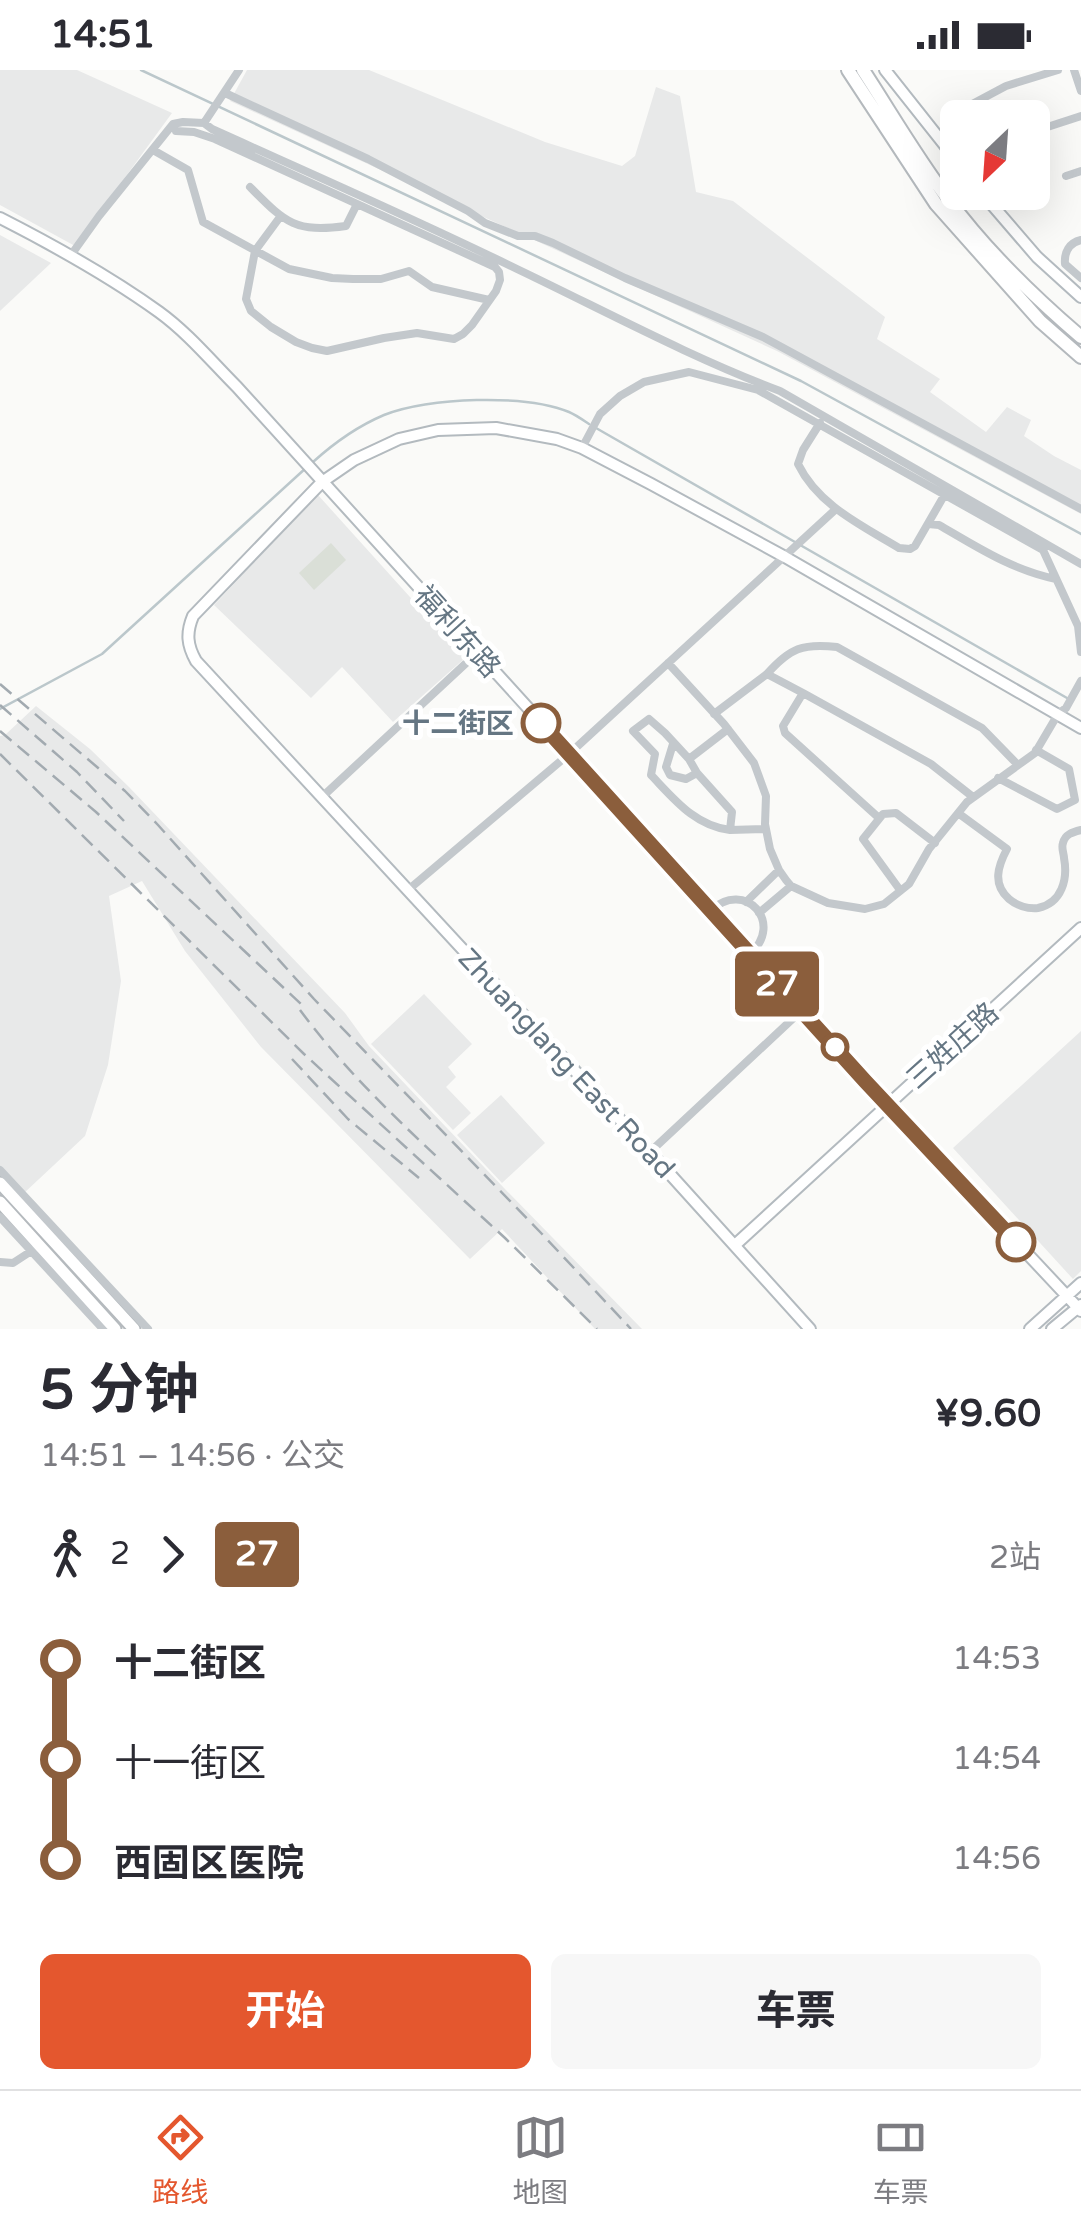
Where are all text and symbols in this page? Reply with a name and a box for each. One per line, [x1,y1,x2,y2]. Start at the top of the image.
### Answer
text: 14:51 [50,12,155,58]
north arrow [940,100,1050,210]
map controls [940,100,1050,210]
street label: 福利东路 [407,579,507,685]
marker: 十二街区 [522,704,560,742]
place label: 十二街区 [402,707,514,741]
street label: Zhuanglang East Road [451,942,682,1186]
line badge: 27 [732,952,822,1016]
text: 27 [755,963,799,1005]
street label: 三姓庄路 [900,996,1006,1096]
unlabelled marker [822,1034,848,1060]
unlabelled marker [997,1223,1035,1261]
text: 5 分钟 [40,1358,199,1424]
text: ¥9.60 [935,1391,1041,1437]
text: 14:51 – 14:56 · 公交 [40,1437,345,1475]
icon: walk [40,1527,95,1582]
icon: forward [145,1527,200,1582]
text: 27 [235,1533,279,1575]
text: 2 [110,1535,130,1573]
text: 2站 [989,1539,1041,1577]
text: 14:53 [952,1640,1041,1678]
text: 十二街区 [114,1641,266,1687]
text: 14:54 [952,1740,1041,1778]
text: 十一街区 [114,1741,266,1787]
text: 14:56 [952,1840,1041,1878]
text: 西固区医院 [114,1841,304,1887]
button: 开始 [40,1954,531,2069]
button: 车票 [551,1954,1041,2069]
tab: 路线 [152,2110,208,2210]
tab: 地图 [512,2110,569,2210]
tab: 车票 [873,2110,929,2210]

